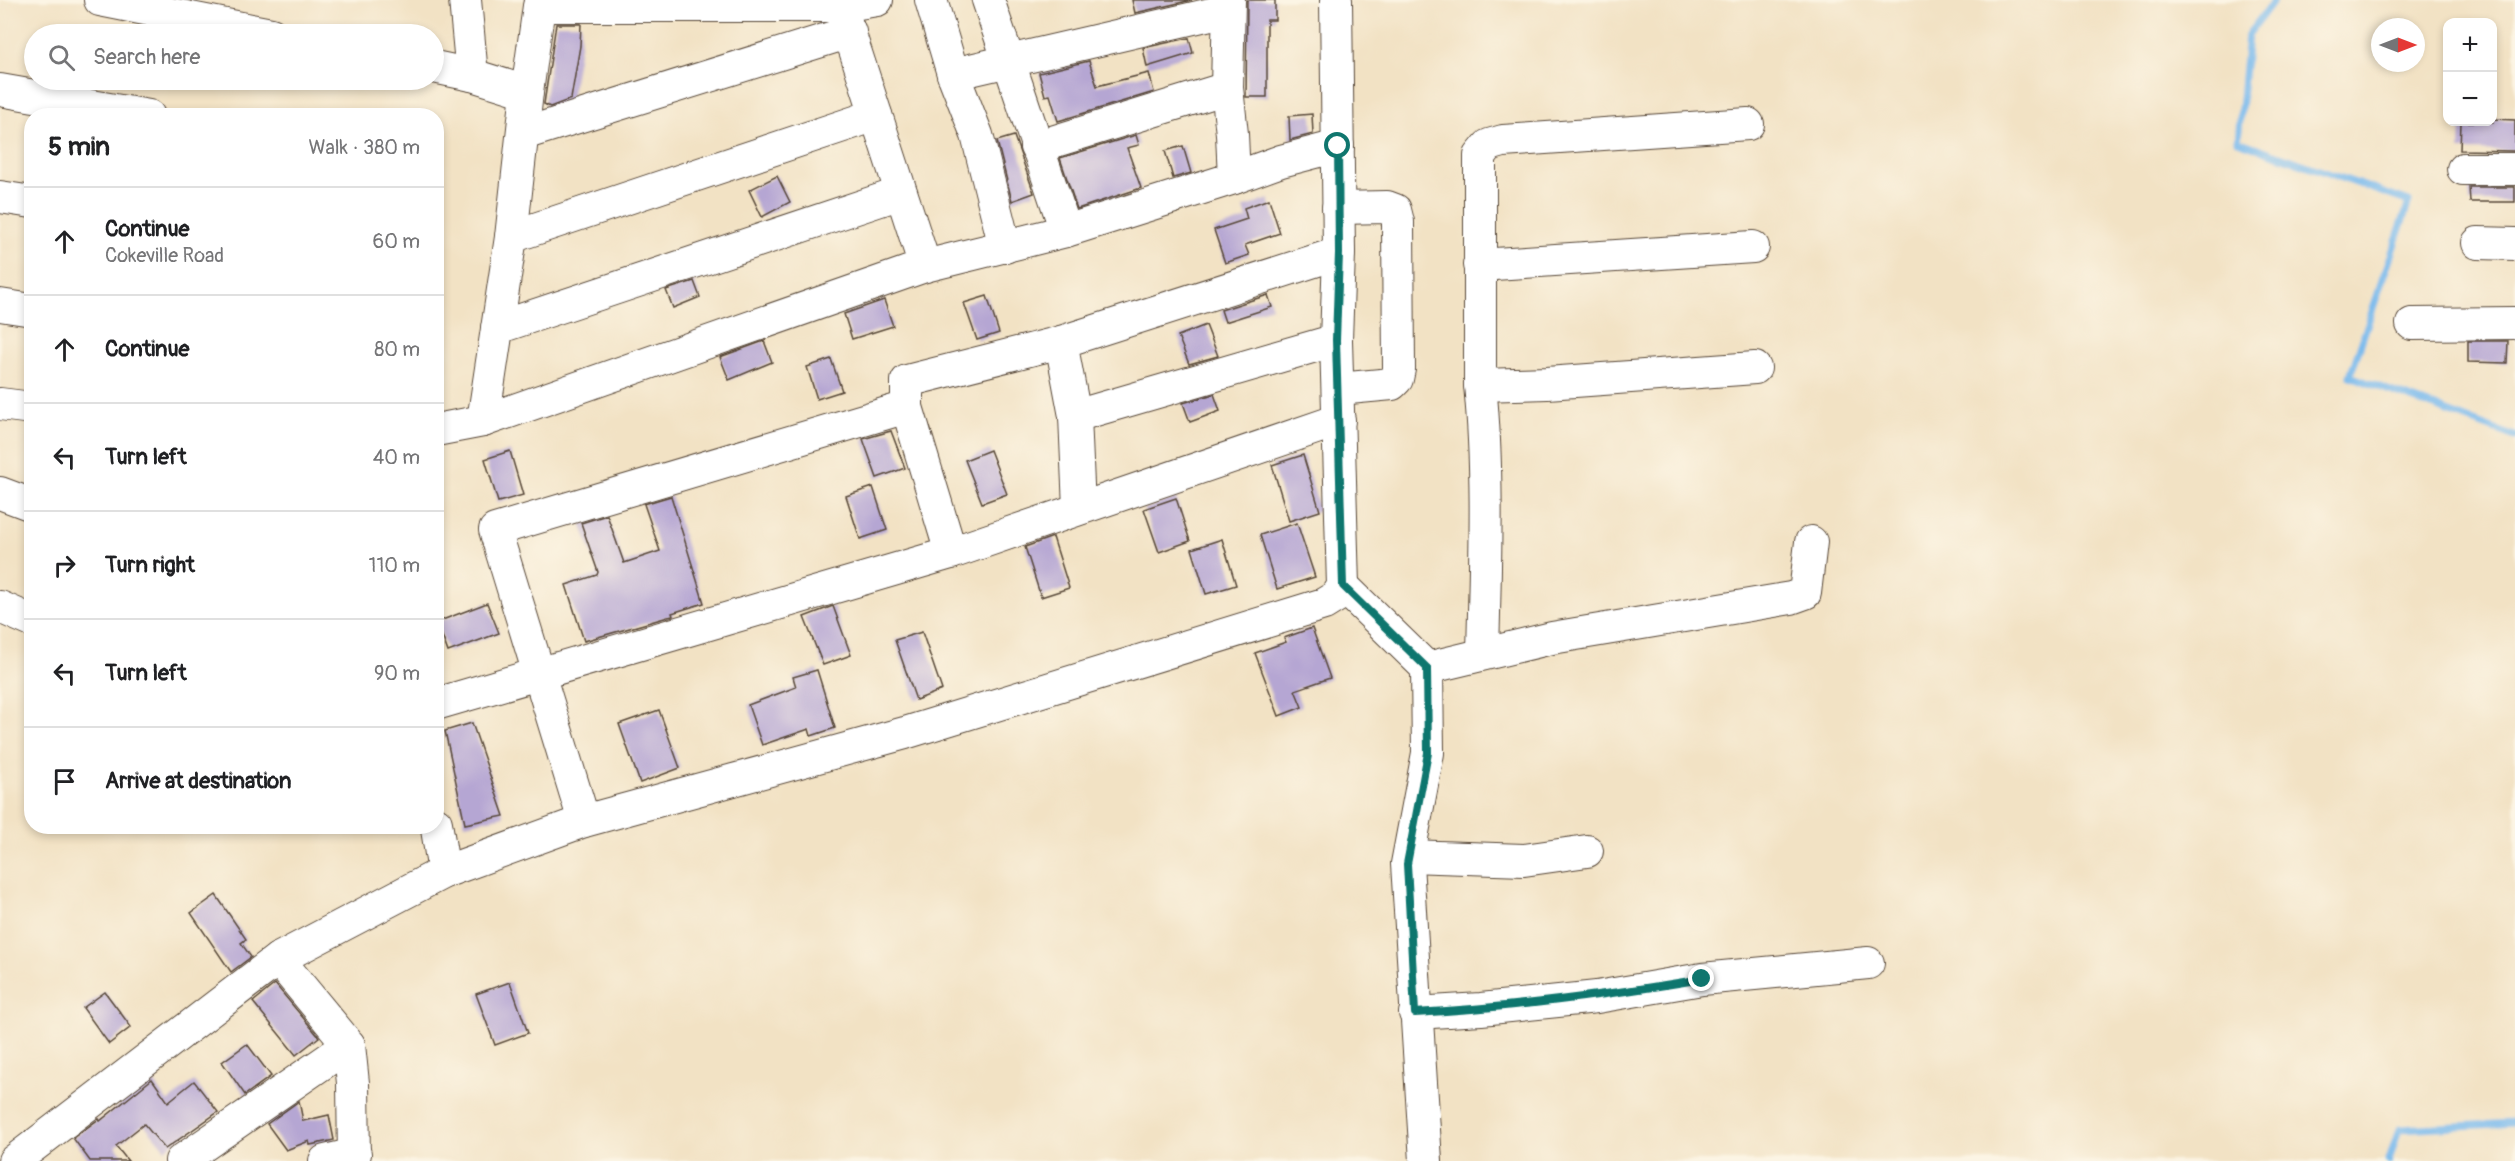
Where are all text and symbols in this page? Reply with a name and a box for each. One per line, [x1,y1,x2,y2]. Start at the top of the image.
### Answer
north arrow [2371,18,2425,72]
map controls [2443,18,2497,126]
button: + [2443,18,2497,72]
search box [24,24,444,90]
icon: search [45,41,78,74]
text: Search here [93,43,200,71]
button: − [2443,72,2497,126]
text: 5 min [48,131,110,163]
route start [1324,132,1350,158]
text: Walk · 380 m [308,135,420,160]
text: Continue [105,215,189,243]
icon: ahead [48,225,81,258]
text: 60 m [373,229,420,254]
text: Cokeville Road [105,243,224,268]
icon: ahead [48,333,81,366]
text: Continue [105,335,189,363]
text: 80 m [374,337,420,362]
icon: left [48,441,81,474]
text: Turn left [105,443,187,471]
text: 40 m [373,445,420,470]
icon: right [48,549,81,582]
text: Turn right [105,551,195,579]
text: 110 m [369,553,420,578]
icon: left [48,657,81,690]
text: Turn left [105,659,187,687]
text: 90 m [374,661,420,686]
icon: arrive [48,765,81,798]
text: Arrive at destination [105,767,291,795]
route end [1688,965,1714,991]

